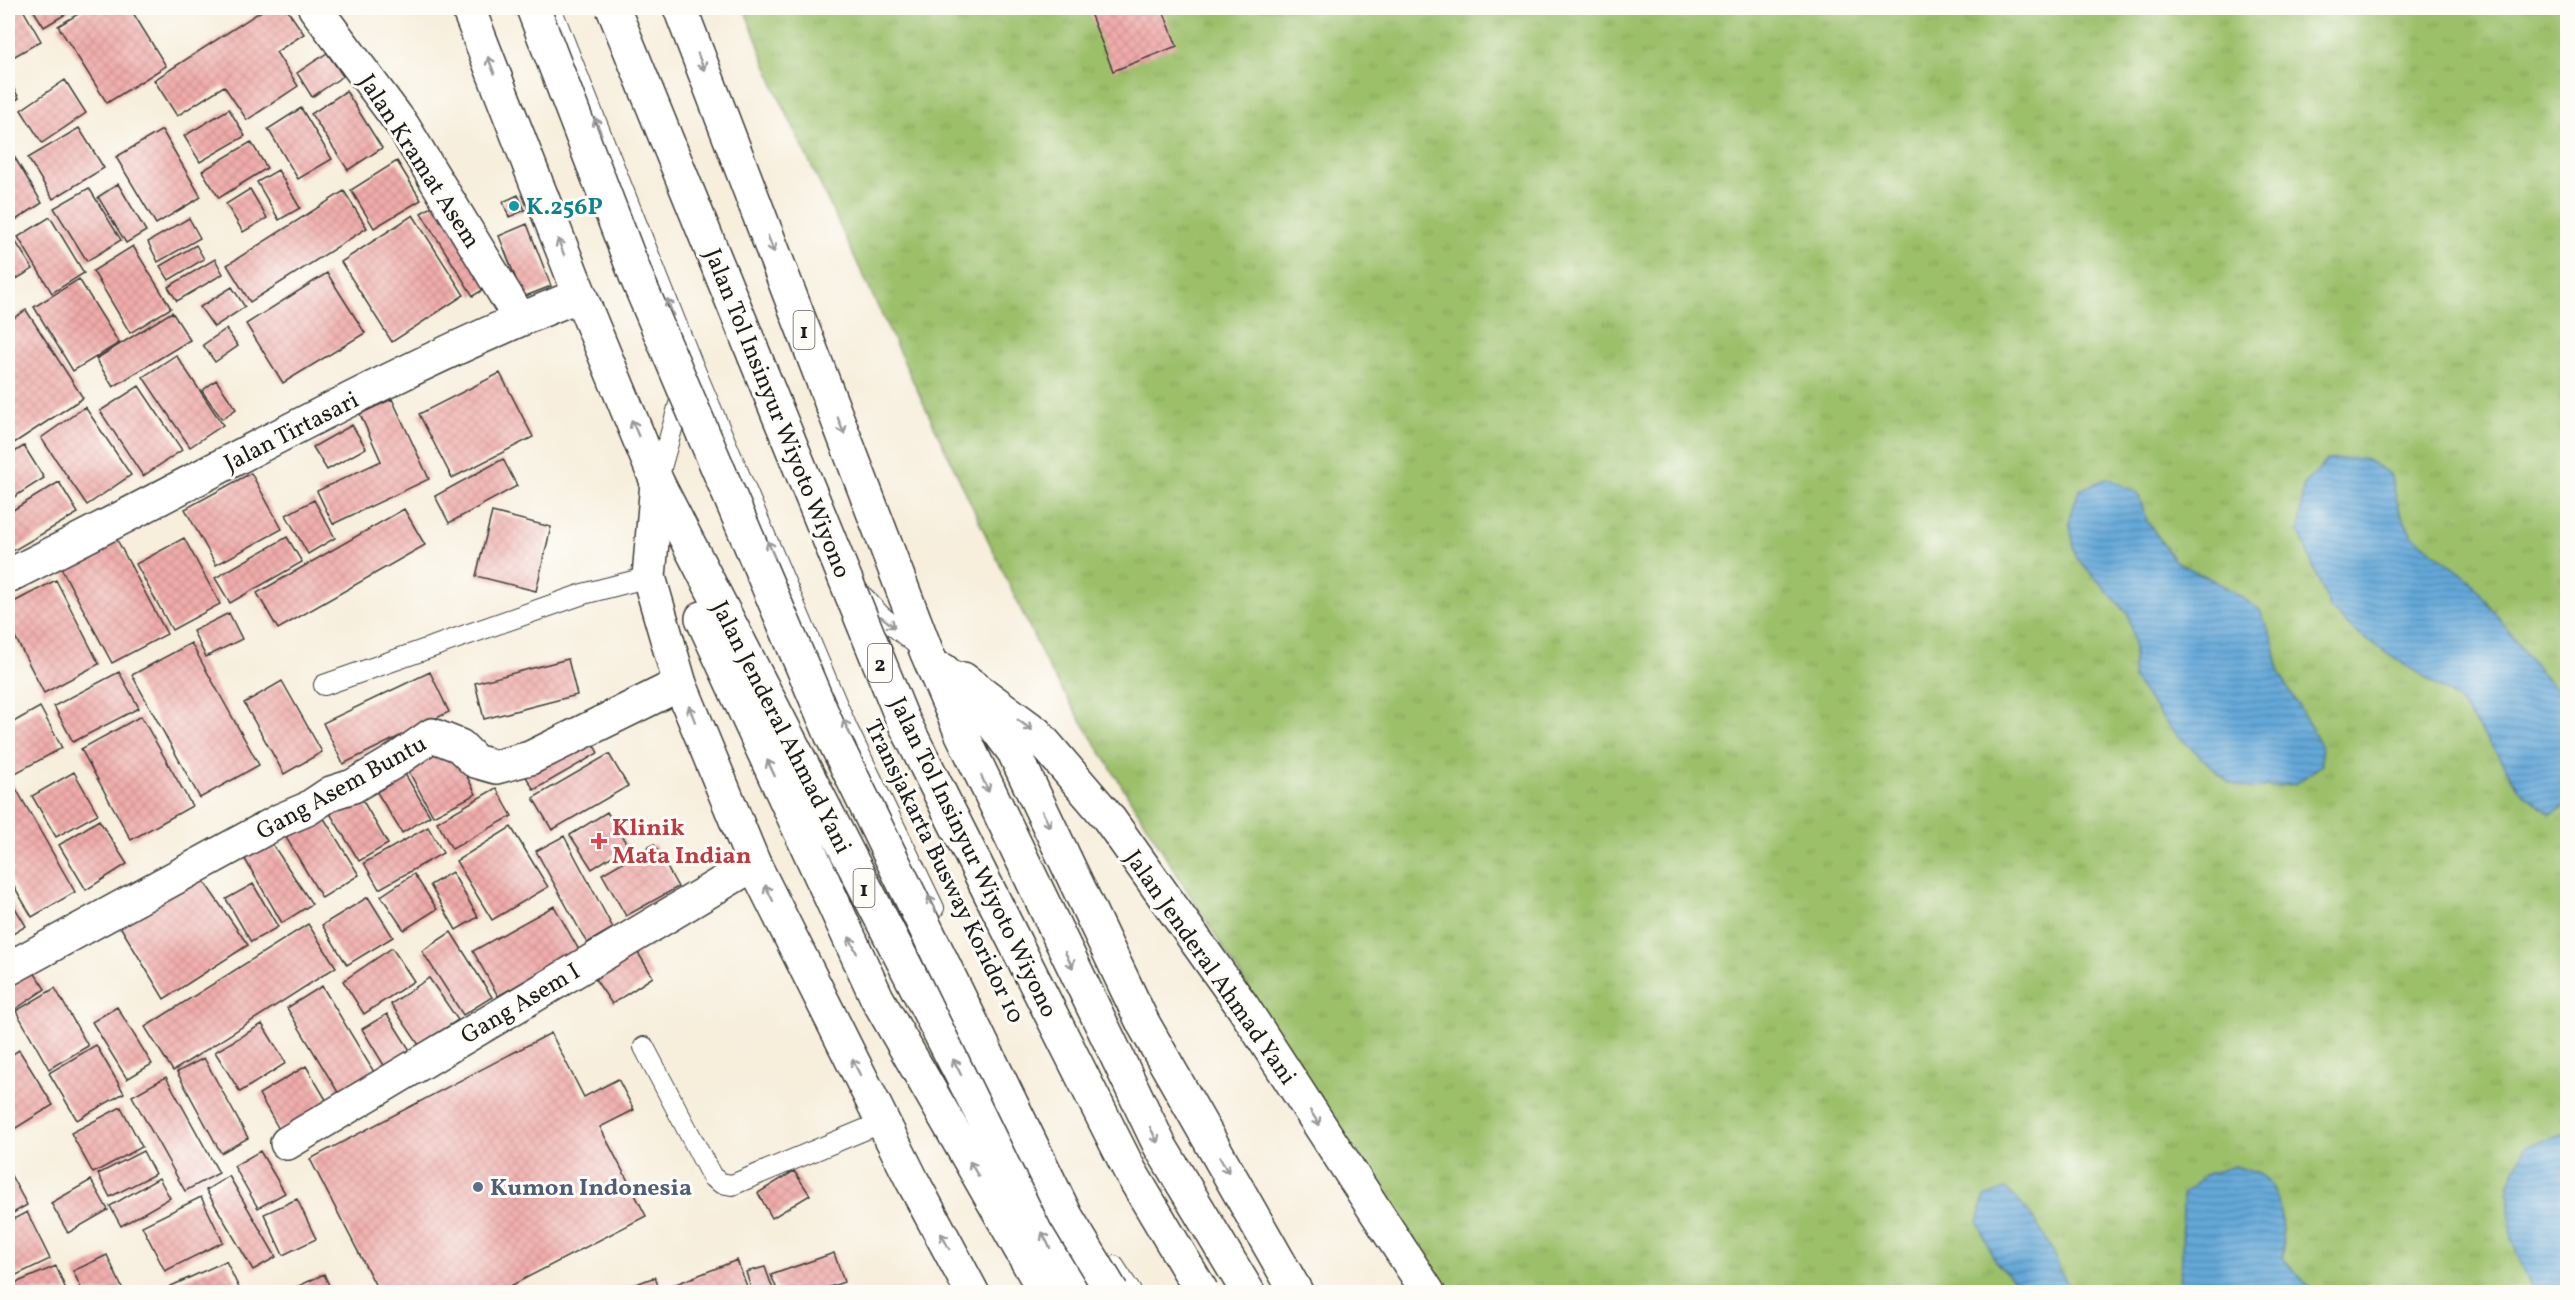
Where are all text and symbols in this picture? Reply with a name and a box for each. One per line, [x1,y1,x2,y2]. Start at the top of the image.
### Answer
one-way arrow [696,52,707,71]
one-way arrow [484,57,495,75]
street label: Jalan Kramat Asem [349,68,488,256]
one-way arrow [592,117,603,135]
place label: K.256P [526,191,603,225]
marker: K.256P [507,199,521,213]
one-way arrow [766,234,777,253]
one-way arrow [555,238,566,257]
street label: Jalan Tol Insinyur Wiyoto Wiyono [694,244,858,584]
one-way arrow [664,298,675,317]
road number: 1 [794,311,814,349]
street label: Jalan Tirtasari [219,384,365,481]
one-way arrow [836,416,847,435]
one-way arrow [629,419,640,437]
one-way arrow [765,540,776,559]
street label: Jalan Jenderal Ahmad Yani [702,596,859,860]
one-way arrow [880,615,896,628]
road number: 2 [868,644,892,682]
street label: Jalan Tol Insinyur Wiyoto Wiyono [880,692,1065,1024]
one-way arrow [686,705,697,723]
street label: Transjakarta Busway Koridor 10 [859,714,1031,1028]
one-way arrow [1017,719,1033,731]
one-way arrow [841,720,853,738]
street label: Gang Asem Buntu [251,728,433,850]
one-way arrow [765,759,776,777]
one-way arrow [980,774,992,792]
one-way arrow [1040,810,1052,828]
place label: Klinik Mata Indian [612,812,752,874]
marker: Klinik Mata Indian [590,832,608,850]
street label: Jalan Jenderal Ahmad Yani [1115,844,1303,1092]
road number: 1 [854,869,874,907]
one-way arrow [762,884,774,902]
one-way arrow [926,896,938,914]
one-way arrow [846,936,857,954]
one-way arrow [1064,950,1075,968]
street label: Gang Asem I [455,956,587,1054]
one-way arrow [850,1059,861,1077]
one-way arrow [951,1059,963,1076]
one-way arrow [1309,1109,1321,1126]
one-way arrow [1149,1126,1161,1144]
one-way arrow [1218,1156,1230,1173]
one-way arrow [968,1161,980,1178]
place label: Kumon Indonesia [490,1172,692,1206]
marker: Kumon Indonesia [471,1180,485,1194]
one-way arrow [1040,1232,1051,1250]
one-way arrow [939,1233,951,1250]

